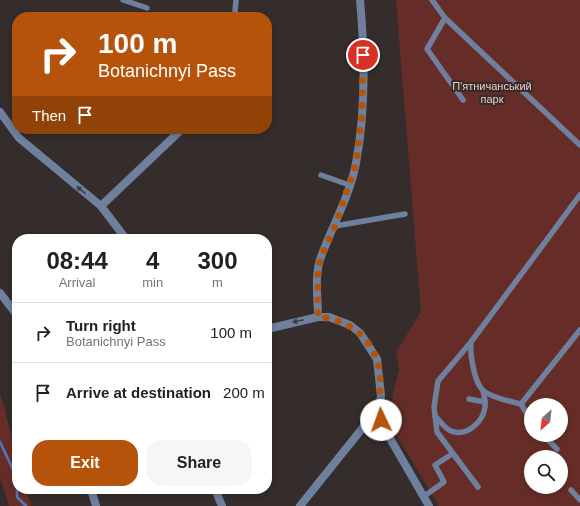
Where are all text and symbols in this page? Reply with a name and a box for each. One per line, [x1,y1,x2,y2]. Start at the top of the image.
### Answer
icon: right [32,28,84,80]
text: 100 m [98,28,177,59]
pin [346,38,380,72]
icon: arrive [352,44,374,66]
text: Botanichnyi Pass [98,61,236,81]
park label: П'ятничанський парк [452,80,532,105]
icon: arrive [74,104,96,126]
text: Then [32,107,66,124]
one-way arrow [76,185,87,194]
text: 08:44 [46,247,108,274]
text: 4 [146,247,159,274]
text: 300 [198,247,238,274]
text: Arrival [59,275,96,290]
text: min [142,275,163,290]
text: m [212,275,223,290]
text: Turn right [66,317,136,334]
one-way arrow [292,319,304,325]
icon: right [32,322,54,344]
text: 100 m [210,324,252,341]
text: Botanichnyi Pass [66,334,166,349]
icon: arrive [32,382,54,404]
text: Arrive at destination [66,384,211,401]
text: 200 m [223,384,265,401]
north arrow [524,398,568,442]
map controls [524,398,568,494]
position arrow [360,399,402,441]
button: Exit [32,440,138,486]
button: Share [146,440,252,486]
button: search [524,450,568,494]

